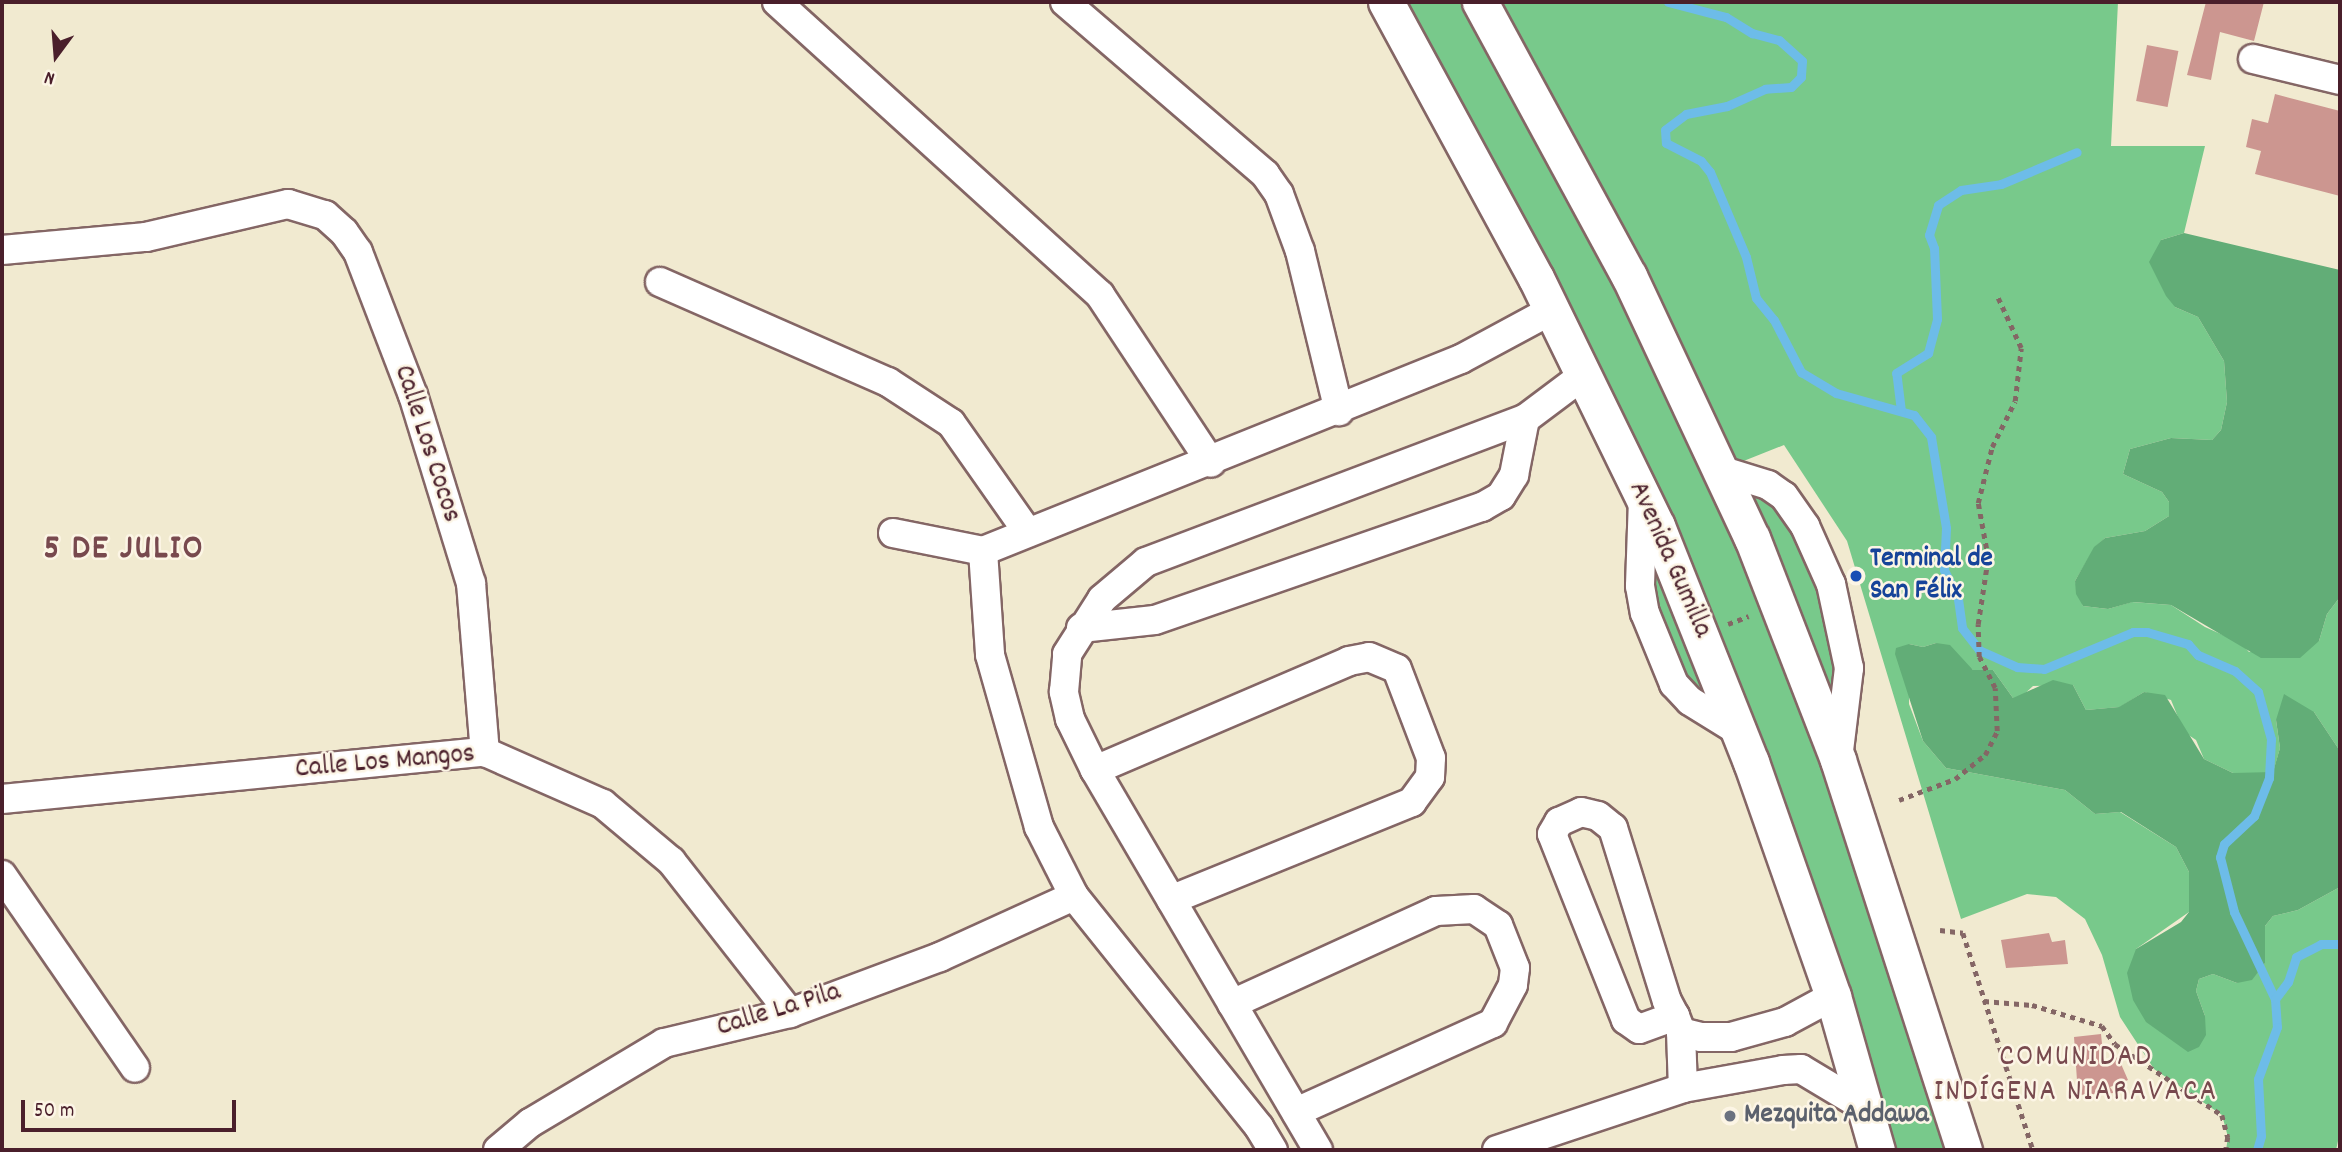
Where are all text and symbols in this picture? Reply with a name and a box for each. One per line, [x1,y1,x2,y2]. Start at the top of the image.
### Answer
north arrow [21,21,91,91]
text: N [42,62,58,91]
street label: Calle Los Cocos [385,361,467,527]
street label: Avenida Gumilla [1620,477,1718,643]
district label: 5 DE JULIO [45,529,203,571]
place label: Terminal de San Félix [1870,543,1993,609]
marker: Terminal de San Félix [1848,568,1864,584]
street label: Calle Los Mangos [294,738,476,788]
street label: Calle La Pila [713,976,845,1046]
district label: COMUNIDAD INDÍGENA NIARAVACA [1936,1041,2216,1112]
scale bar [24,1086,240,1130]
text: 50 m [34,1097,74,1127]
place label: Mezquita Addawa [1744,1099,1929,1133]
marker: Mezquita Addawa [1722,1108,1738,1124]

